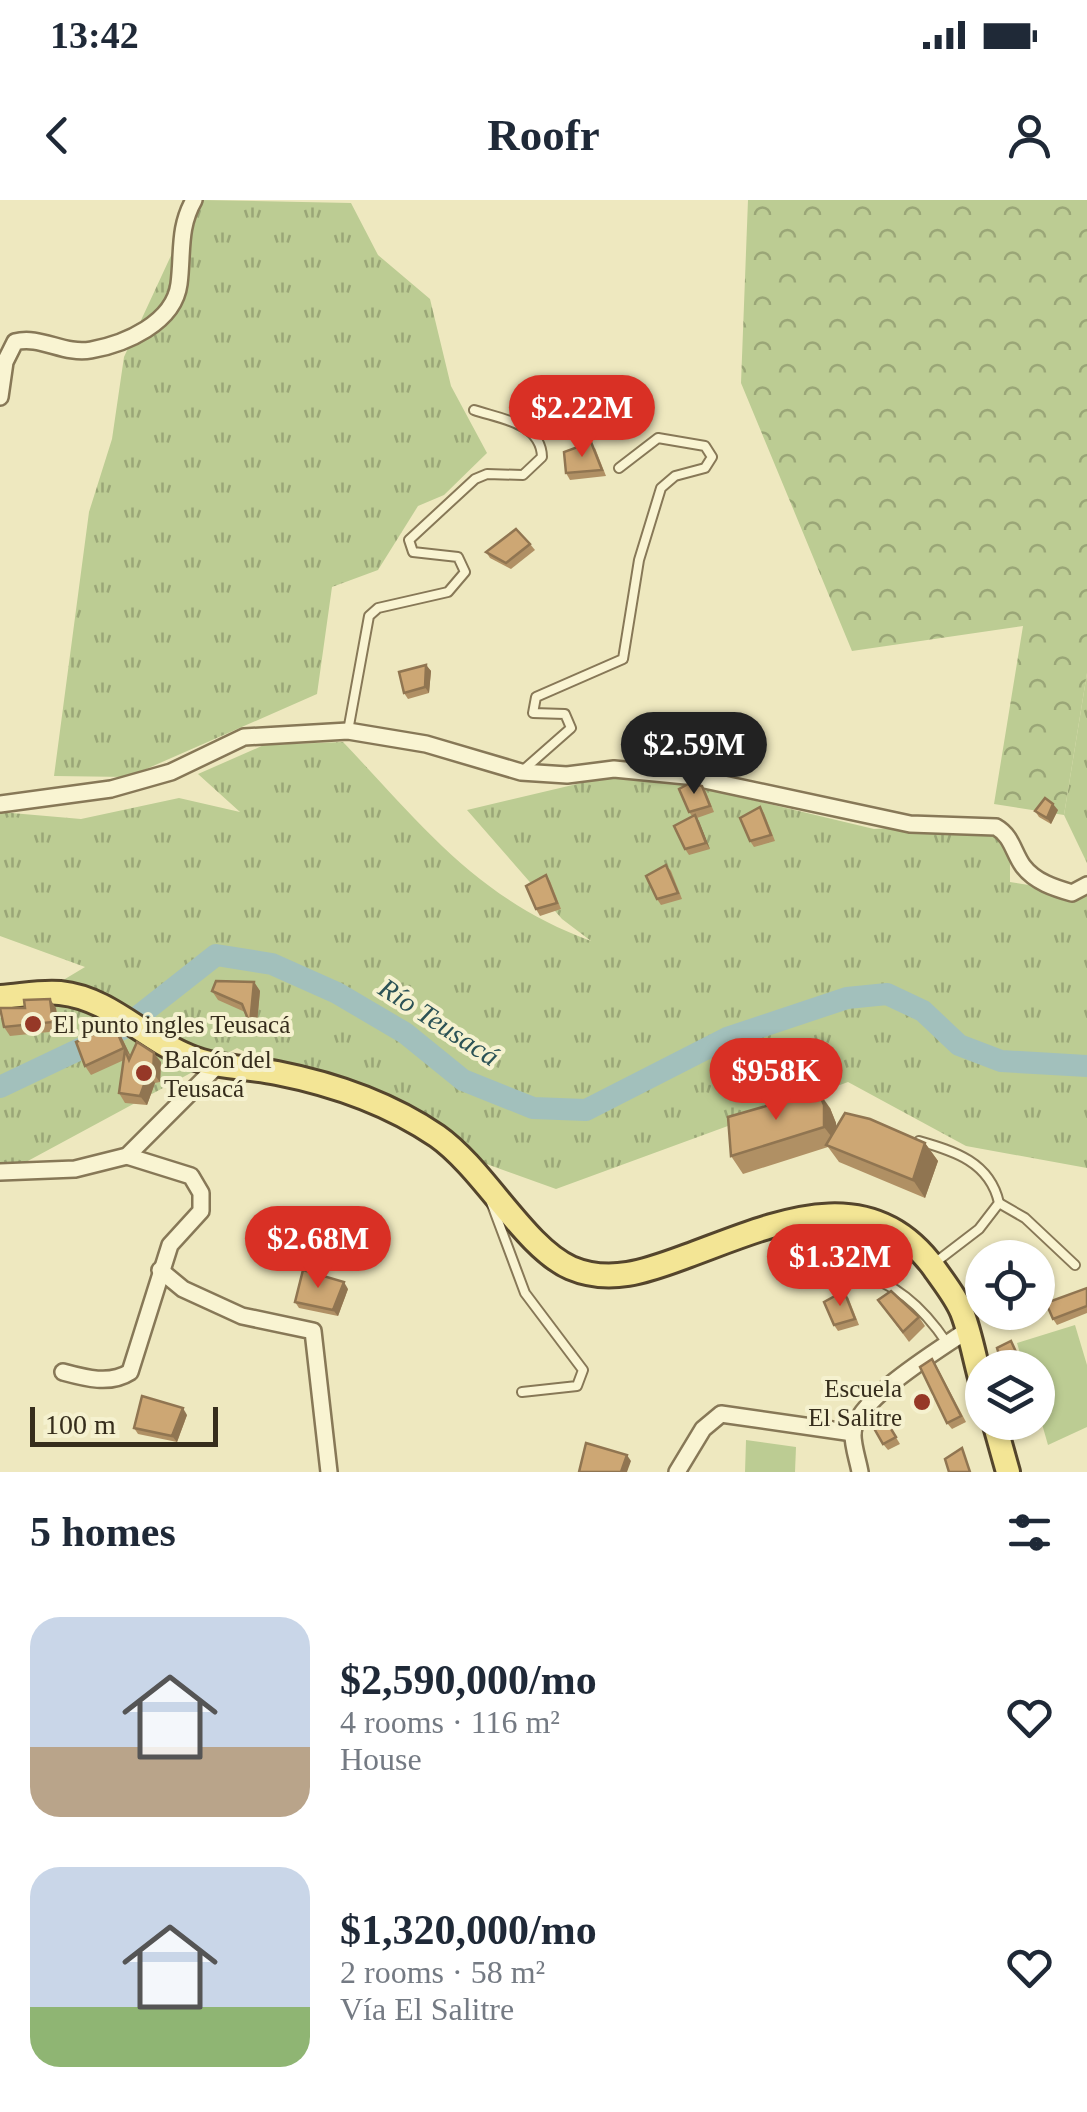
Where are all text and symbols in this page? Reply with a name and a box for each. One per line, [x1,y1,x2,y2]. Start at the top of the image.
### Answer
text: 13:42 [50,14,139,56]
icon: back [30,108,85,163]
icon: person [1002,108,1057,163]
text: Roofr [487,110,600,160]
pin: $2.22M [501,375,663,460]
text: $2.22M [531,389,633,425]
pin: $2.59M [613,712,775,797]
text: $2.59M [643,726,745,762]
water label: Río Teusacá [372,971,505,1072]
place label: El punto ingles Teusacá [53,1011,290,1038]
marker: El punto ingles Teusacá [22,1013,44,1035]
pin: $958K [706,1038,846,1123]
place label: Balcón del Teusacá [164,1046,272,1102]
text: $958K [732,1052,820,1088]
marker: Balcón del Teusacá [133,1062,155,1084]
pin: $2.68M [237,1206,399,1291]
text: $2.68M [267,1220,369,1256]
pin: $1.32M [759,1224,921,1309]
text: $1.32M [789,1238,891,1274]
map controls [965,1240,1055,1440]
button: locate [965,1240,1055,1330]
button: layers [965,1350,1055,1440]
place label: Escuela El Salitre [808,1375,902,1431]
marker: Escuela El Salitre [911,1391,933,1413]
scale bar [30,1402,218,1446]
text: 100 m [45,1409,116,1440]
icon: filters [1002,1505,1057,1560]
text: 5 homes [30,1509,176,1555]
icon: home [110,1657,230,1777]
text: $2,590,000/mo [340,1657,597,1703]
icon: heart [1002,1690,1057,1745]
text: 4 rooms · 116 m² [340,1704,560,1740]
text: House [340,1741,422,1777]
icon: home [110,1907,230,2027]
text: $1,320,000/mo [340,1907,597,1953]
icon: heart [1002,1940,1057,1995]
text: 2 rooms · 58 m² [340,1954,545,1990]
text: Vía El Salitre [340,1991,514,2027]

